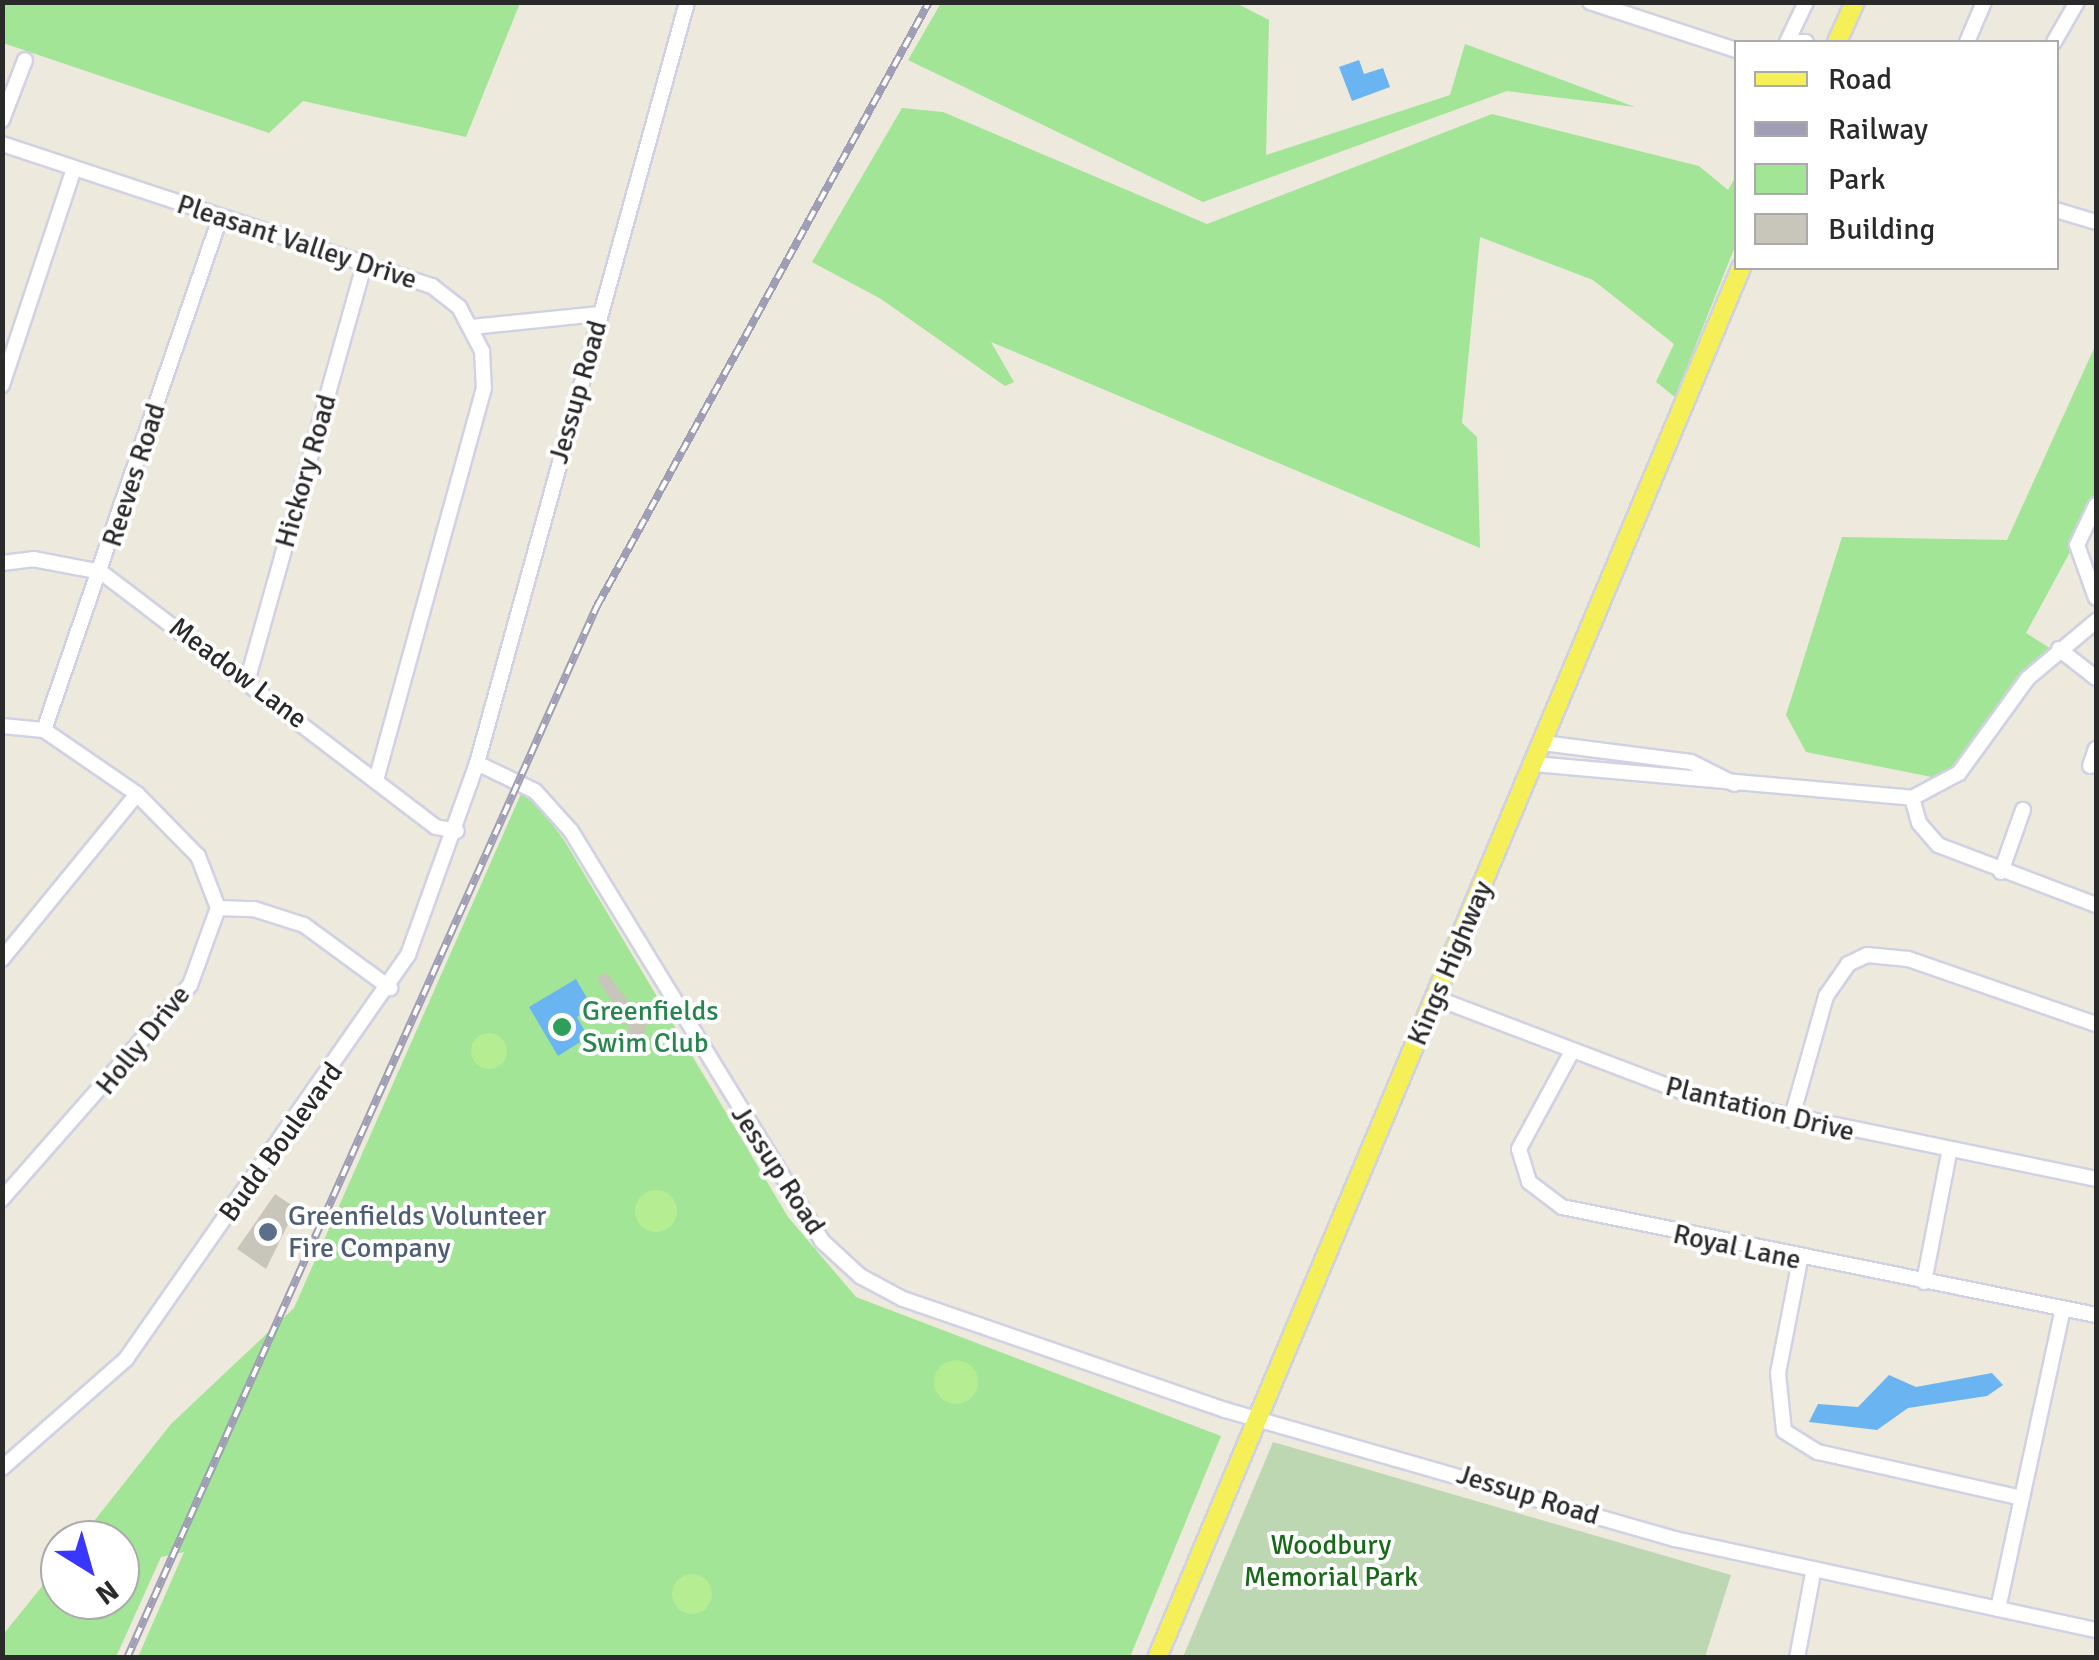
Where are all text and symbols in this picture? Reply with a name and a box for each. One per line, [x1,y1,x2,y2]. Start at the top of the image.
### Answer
legend [1734,40,2059,270]
text: Road [1828,61,1892,98]
text: Railway [1828,111,1928,148]
text: Park [1828,161,1886,198]
street label: Pleasant Valley Drive [173,187,421,297]
text: Building [1828,211,1935,248]
street label: Jessup Road [542,317,614,467]
street label: Hickory Road [268,390,344,552]
street label: Reeves Road [95,399,173,551]
street label: Meadow Lane [162,610,314,736]
street label: Kings Highway [1400,876,1500,1050]
street label: Holly Drive [89,978,197,1102]
place label: Greenfields Swim Club [582,994,718,1060]
marker: Greenfields Swim Club [551,1016,573,1038]
street label: Budd Boulevard [212,1056,350,1228]
street label: Plantation Drive [1662,1069,1858,1149]
street label: Jessup Road [724,1099,832,1241]
place label: Greenfields Volunteer Fire Company [288,1199,546,1265]
street label: Royal Lane [1670,1217,1804,1277]
marker: Greenfields Volunteer Fire Company [257,1221,279,1243]
street label: Jessup Road [1453,1457,1603,1533]
north arrow [40,1520,140,1620]
park label: Woodbury Memorial Park [1244,1528,1418,1594]
text: N [89,1573,125,1612]

